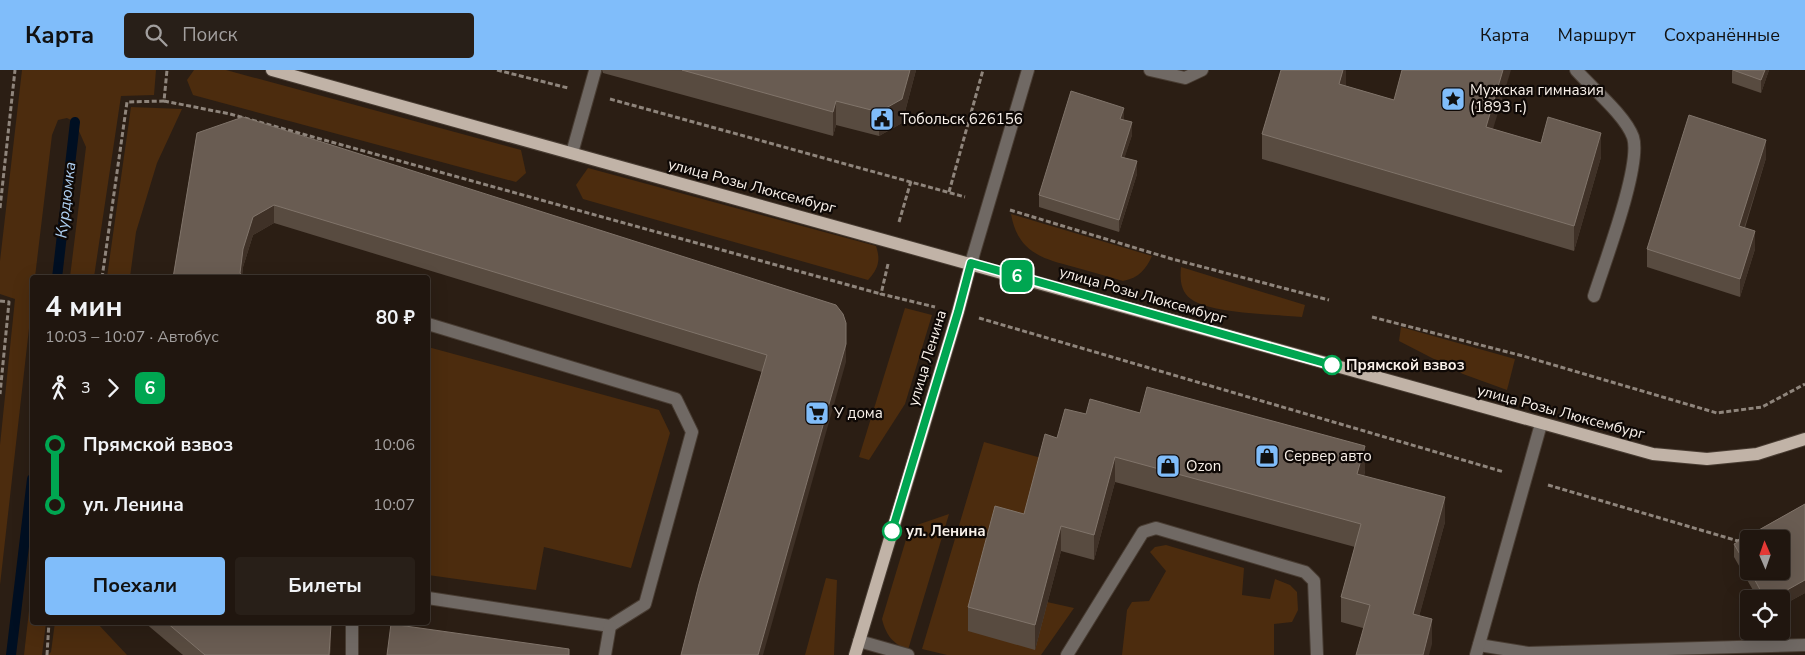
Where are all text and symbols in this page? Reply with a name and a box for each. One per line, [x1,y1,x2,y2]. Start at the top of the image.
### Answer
search box [124,13,474,58]
text: Карта [25,19,94,51]
icon: search [142,21,170,49]
text: Поиск [182,22,237,48]
text: Карта [1480,23,1530,47]
text: Маршрут [1558,23,1636,47]
text: Сохранённые [1664,23,1780,47]
place label: Мужская гимназия (1893 г.) [1470,80,1604,117]
place icon: Мужская гимназия (1893 г.) [1440,86,1466,112]
public building icon: Тобольск 626156 [869,106,895,132]
place label: Тобольск 626156 [900,109,1023,129]
street label: улица Розы Люксембург [666,154,839,218]
water label: Курдюмка [50,160,82,240]
line badge: 6 [1001,260,1033,292]
street label: улица Розы Люксембург [1057,262,1229,329]
text: 6 [1012,264,1022,288]
text: 4 мин [45,288,122,326]
text: 80 ₽ [376,305,415,331]
street label: улица Ленина [903,308,951,408]
text: 10:03 – 10:07 · Автобус [45,326,219,348]
marker: Прямской взвоз [1322,355,1342,375]
place label: Прямской взвоз [1346,355,1465,375]
icon: walk [45,374,73,402]
icon: forward [99,374,127,402]
text: 6 [145,376,155,400]
text: 3 [81,377,91,399]
street label: улица Розы Люксембург [1475,380,1648,444]
supermarket icon: У дома [804,400,830,426]
place label: У дома [833,403,883,423]
text: Прямской взвоз [83,432,233,458]
text: 10:06 [373,434,415,456]
shop icon: Сервер авто [1254,443,1280,469]
place label: Сервер авто [1284,446,1372,466]
shop icon: Ozon [1155,453,1181,479]
place label: Ozon [1186,456,1221,476]
text: ул. Ленина [83,492,184,518]
text: 10:07 [373,494,415,516]
marker: ул. Ленина [882,521,902,541]
place label: ул. Ленина [906,521,986,541]
north arrow [1740,530,1790,580]
map controls [1740,530,1790,640]
button: Поехали [45,557,225,615]
button: Билеты [235,557,415,615]
button: locate [1740,590,1790,640]

